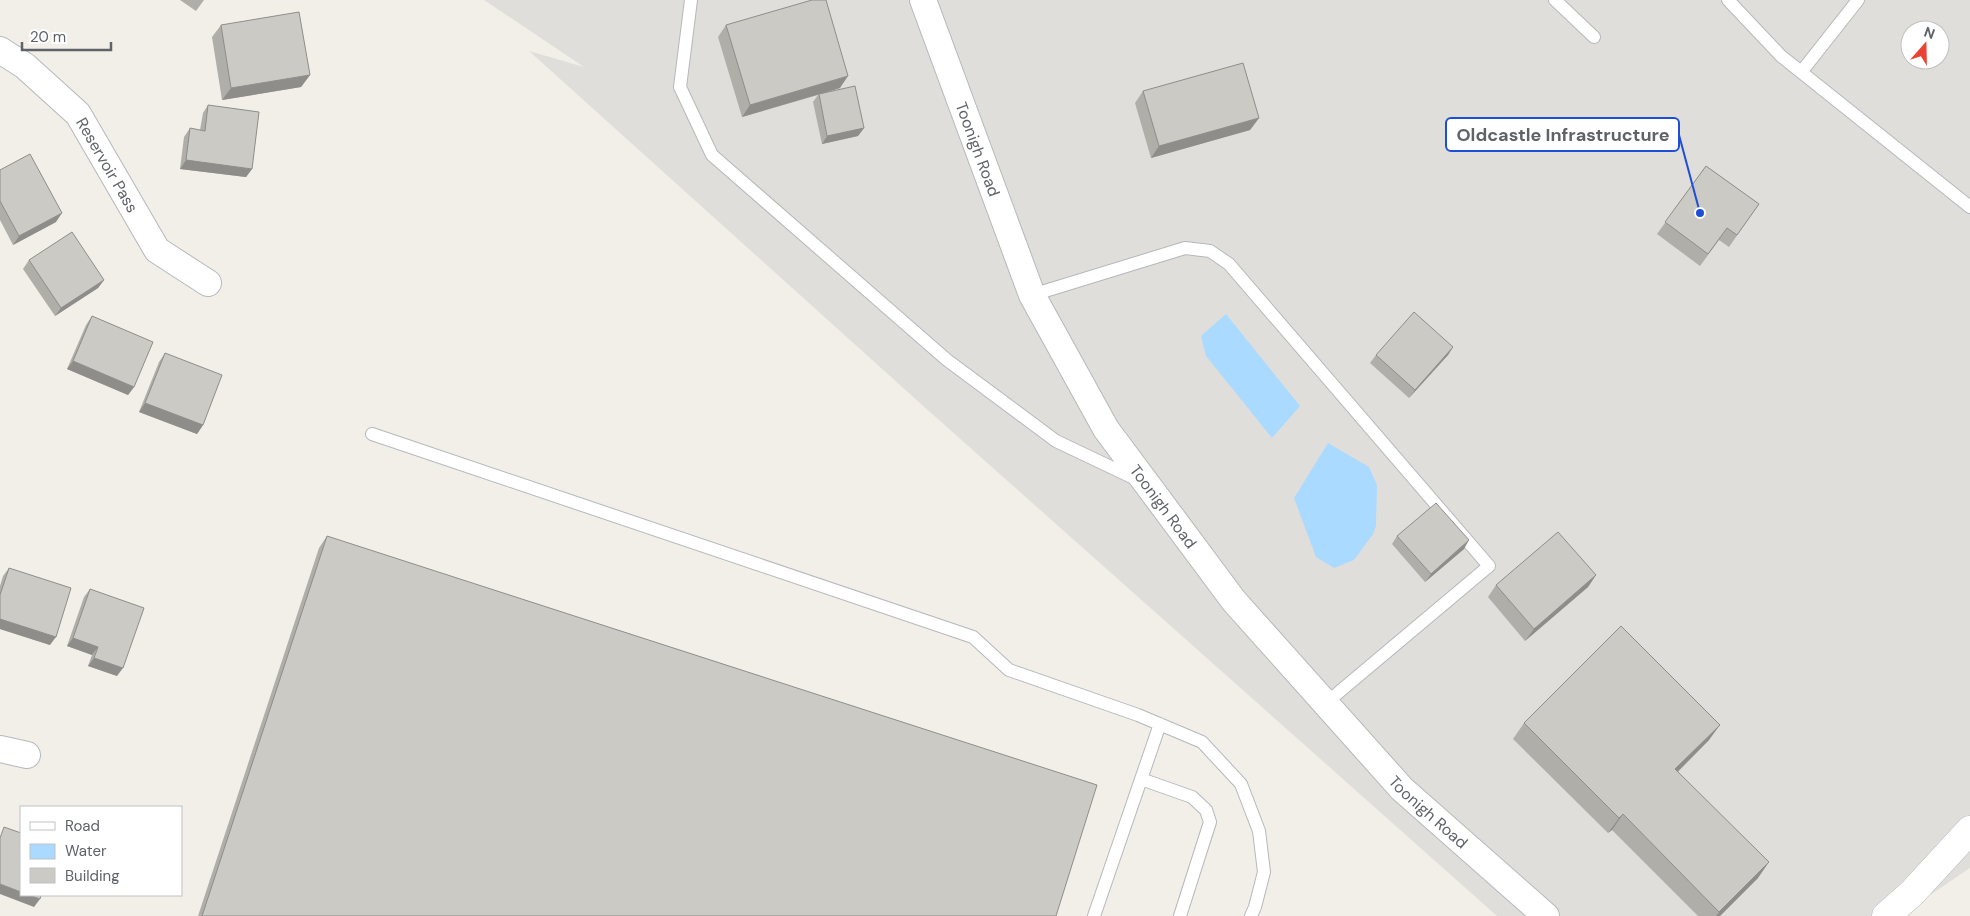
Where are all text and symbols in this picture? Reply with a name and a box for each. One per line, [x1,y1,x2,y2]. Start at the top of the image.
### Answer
scale bar [22,20,111,52]
north arrow [1900,20,1950,70]
text: N [1922,23,1937,43]
text: 20 m [30,27,66,47]
street label: Toonigh Road [951,99,1005,199]
street label: Reservoir Pass [72,114,143,216]
callout: Oldcastle Infrastructure [1446,118,1679,151]
text: Oldcastle Infrastructure [1456,123,1670,147]
street label: Toonigh Road [1126,460,1202,552]
street label: Toonigh Road [1384,771,1472,853]
legend [20,806,182,896]
text: Road [65,816,100,836]
text: Water [65,841,107,861]
text: Building [65,866,120,886]

